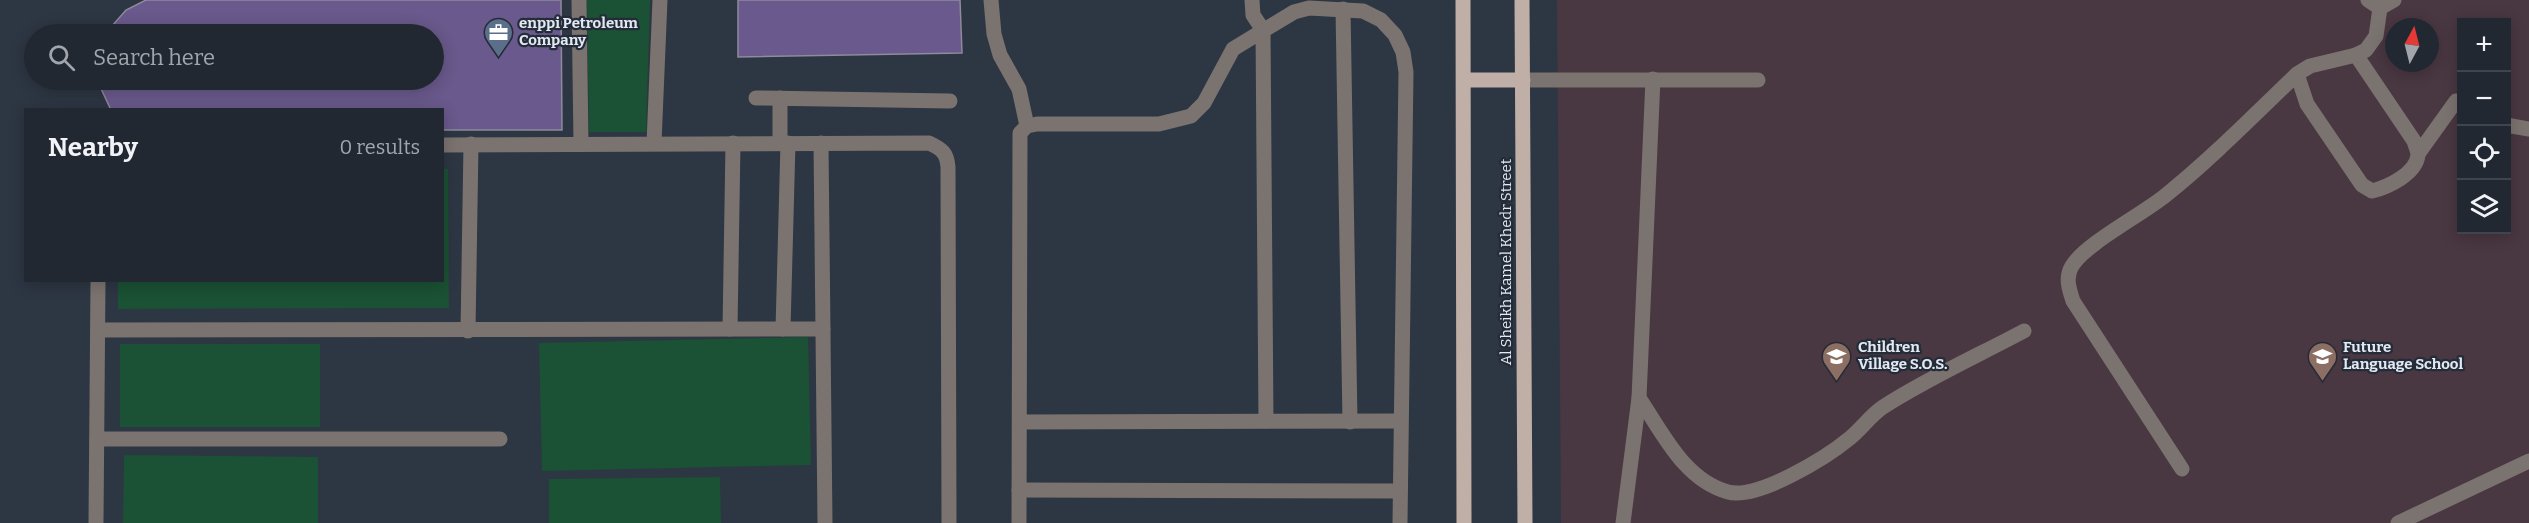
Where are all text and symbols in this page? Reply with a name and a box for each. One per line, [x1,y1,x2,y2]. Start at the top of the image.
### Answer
place label: enppi Petroleum Company [519,14,639,49]
office icon: enppi Petroleum Company [482,16,514,58]
north arrow [2385,18,2439,72]
map controls [2457,18,2511,234]
button: + [2457,18,2511,72]
search box [24,24,444,90]
icon: search [45,41,78,74]
text: Search here [93,44,215,71]
button: − [2457,72,2511,126]
button: locate [2457,126,2511,180]
text: Nearby [48,132,138,163]
text: 0 results [340,135,420,159]
street label: Al Sheikh Kamel Khedr Street [1497,158,1515,365]
button: layers [2457,180,2511,234]
place label: Children Village S.O.S. [1858,338,1947,373]
place label: Future Language School [2343,338,2464,373]
school or university icon: Children Village S.O.S. [1821,340,1853,382]
school or university icon: Future Language School [2306,340,2338,382]

